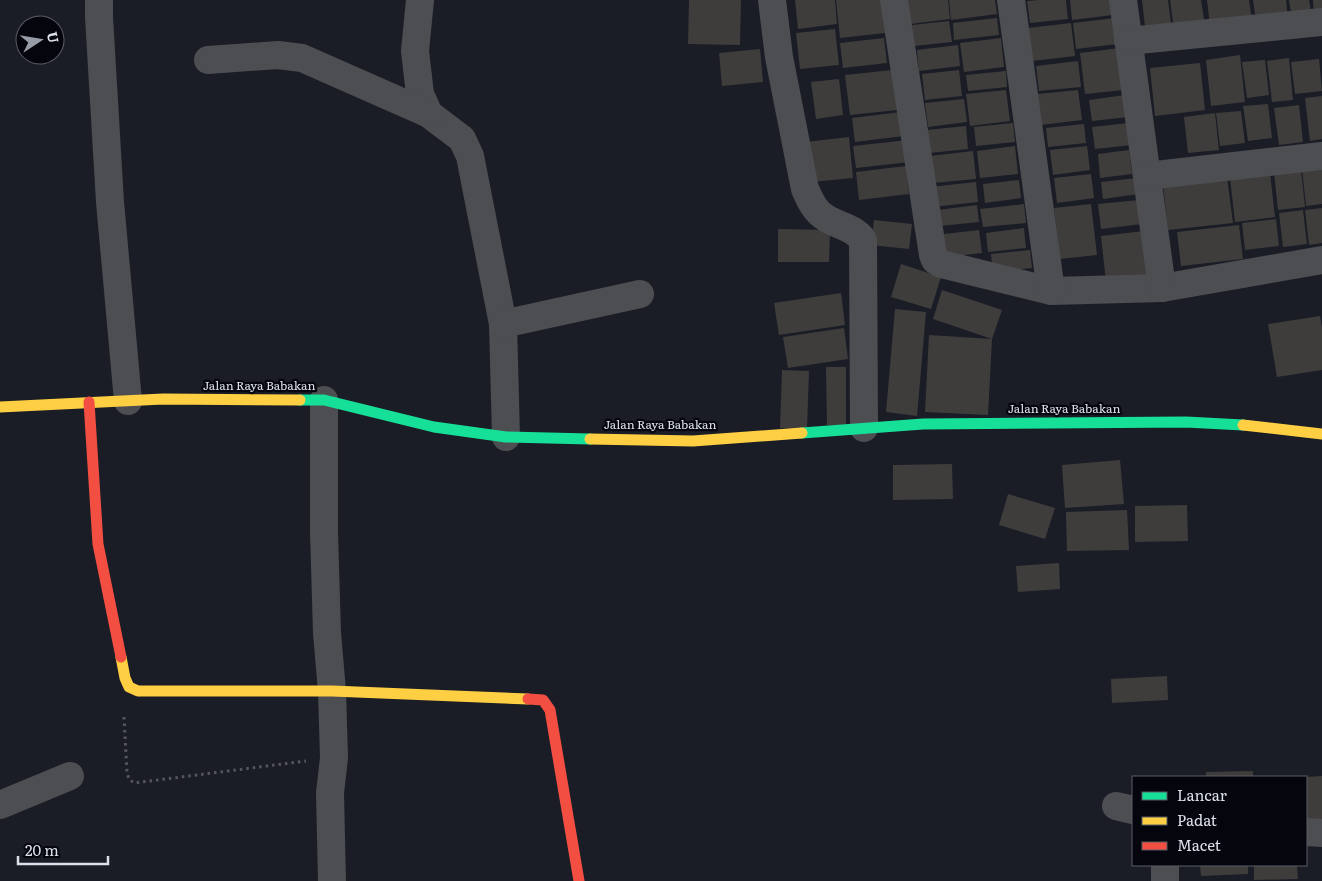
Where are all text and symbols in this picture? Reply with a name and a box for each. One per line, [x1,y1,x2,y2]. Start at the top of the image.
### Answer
north arrow [15,15,65,65]
text: U [43,30,65,45]
street label: Jalan Raya Babakan [203,376,315,394]
street label: Jalan Raya Babakan [1008,399,1120,417]
street label: Jalan Raya Babakan [604,415,716,433]
legend [1132,776,1307,866]
text: Lancar [1177,783,1227,806]
text: Padat [1177,808,1217,831]
text: Macet [1177,833,1221,856]
scale bar [18,834,108,866]
text: 20 m [25,838,59,861]

